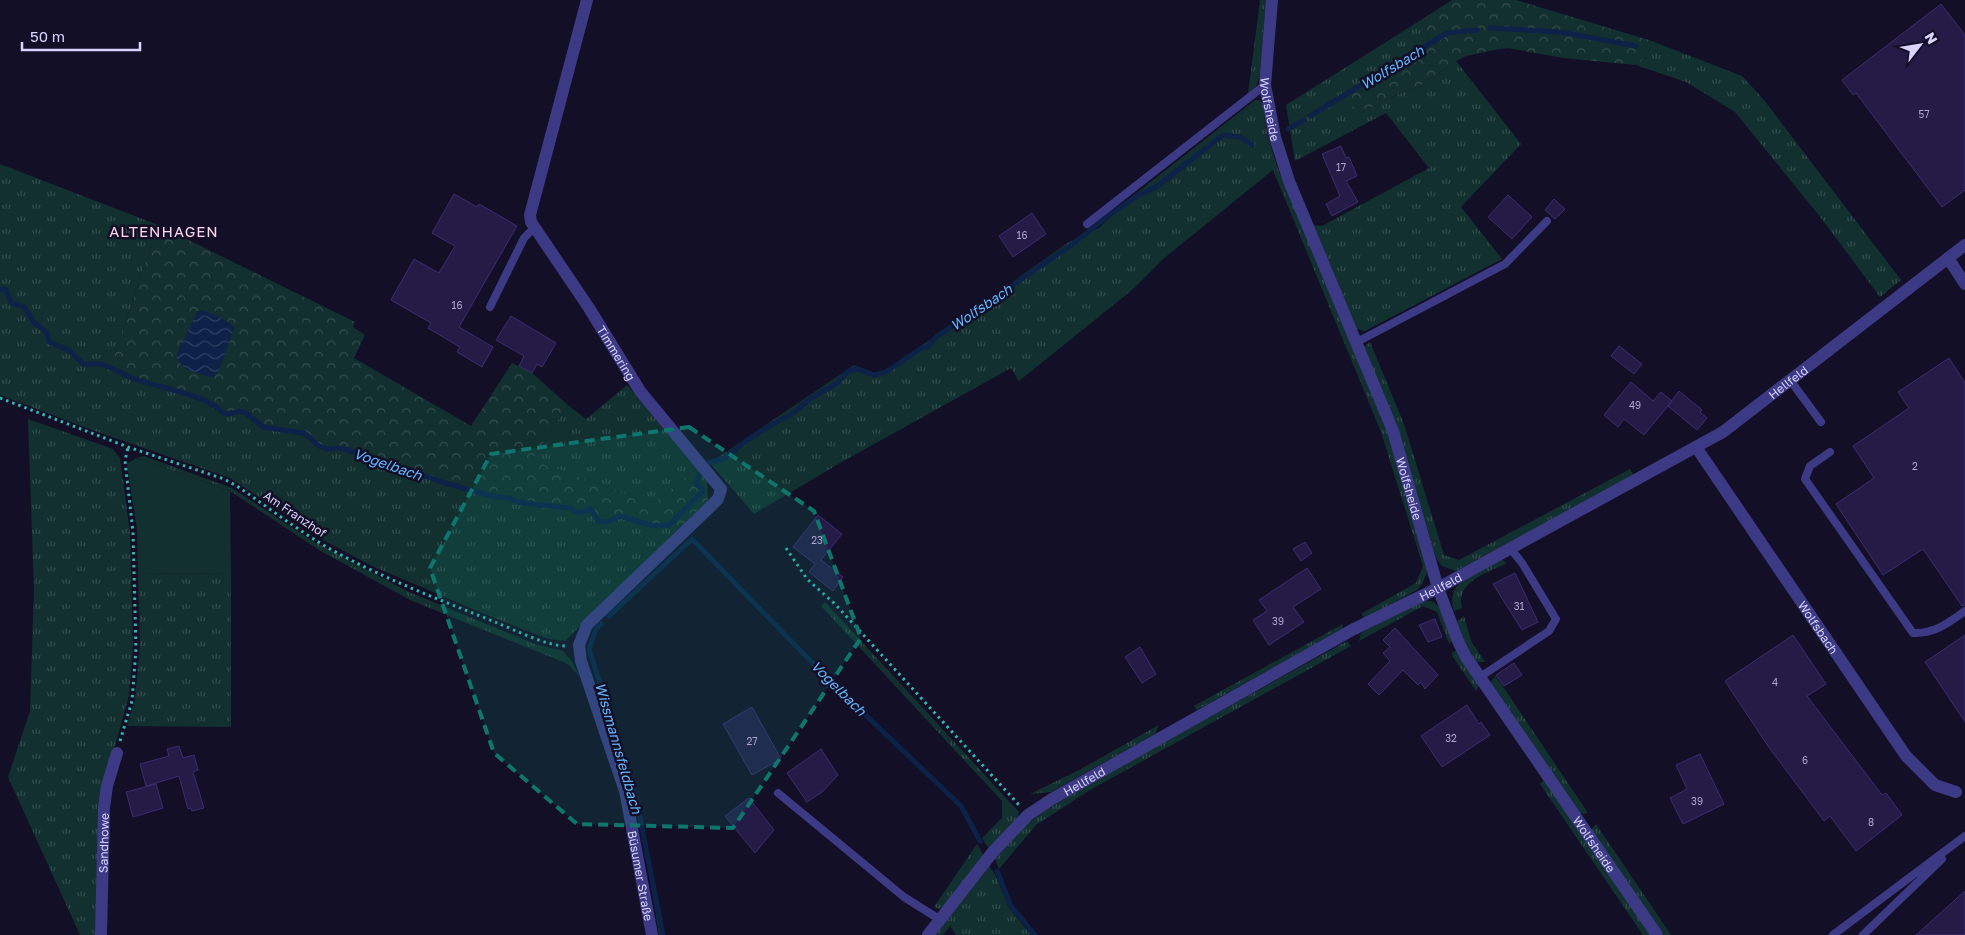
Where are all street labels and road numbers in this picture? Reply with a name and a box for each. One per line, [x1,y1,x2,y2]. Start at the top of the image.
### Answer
street label: Wolfsheide [1257,77,1283,143]
street label: Timmering [594,323,639,383]
street label: Hellfeld [1765,362,1811,402]
street label: Wolfsheide [1393,455,1426,522]
street label: Am Franzhof [261,488,330,541]
street label: Hellfeld [1417,569,1464,604]
street label: Wolfsbach [1795,598,1842,657]
street label: Hellfeld [1060,763,1108,799]
street label: Sandhowe [95,813,111,873]
street label: Wolfsheide [1570,813,1619,875]
street label: Büsumer Straße [625,829,657,922]

